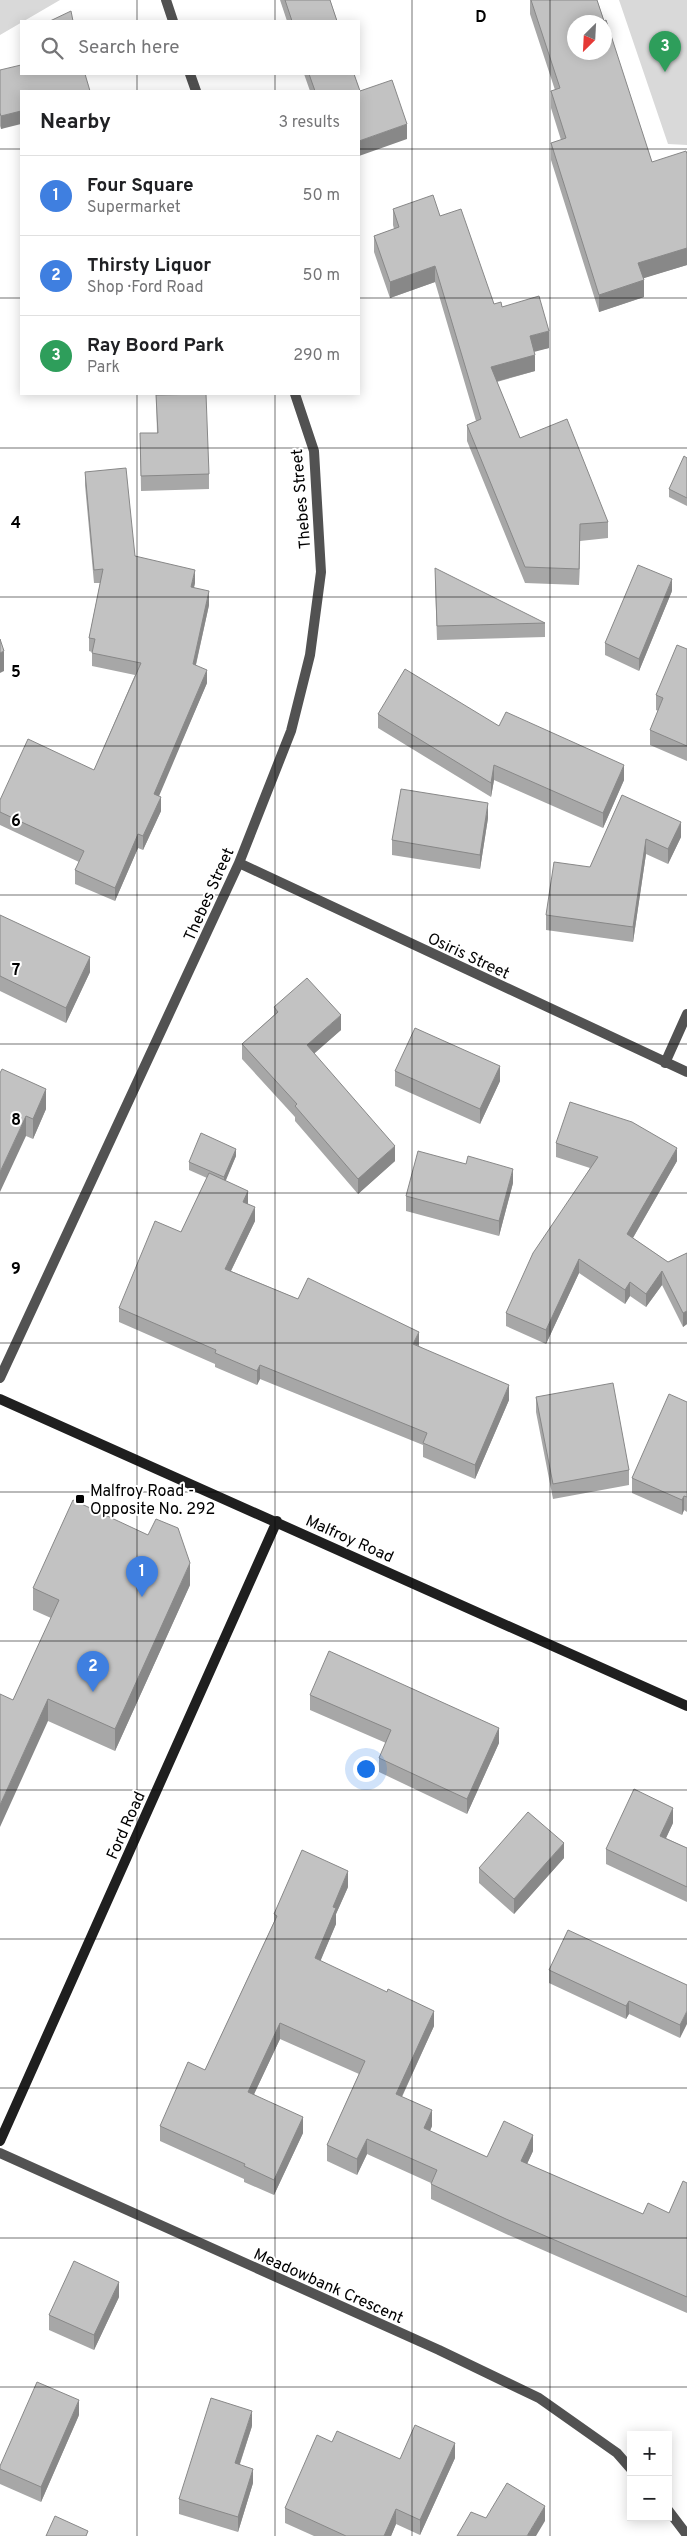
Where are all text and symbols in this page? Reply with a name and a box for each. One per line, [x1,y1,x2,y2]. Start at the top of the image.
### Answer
text: D [475,8,487,28]
north arrow [567,15,612,60]
search box [20,20,360,75]
pin: 3 [649,31,681,72]
icon: search [38,34,66,62]
text: Search here [78,36,180,60]
text: Nearby [40,109,111,136]
text: 3 results [278,113,340,133]
text: Four Square [87,174,193,198]
text: 1 [53,186,59,206]
text: 50 m [303,186,340,206]
text: Supermarket [87,198,181,218]
text: Thirsty Liquor [87,254,211,278]
text: 2 [51,266,61,286]
text: 50 m [303,266,340,286]
text: Shop · Ford Road [87,278,203,298]
text: Ray Boord Park [87,334,224,358]
text: 3 [51,346,61,366]
text: 290 m [293,346,340,366]
text: Park [87,358,120,378]
street label: Thebes Street [288,448,316,550]
text: 4 [11,514,21,534]
text: 5 [11,663,21,683]
text: 6 [11,812,21,832]
street label: Thebes Street [180,845,239,945]
street label: Osiris Street [424,929,512,985]
text: 7 [12,961,20,981]
text: 8 [11,1111,21,1131]
text: 9 [11,1260,21,1280]
place label: Malfroy Road - Opposite No. 292 [90,1482,215,1520]
marker: Malfroy Road - Opposite No. 292 [74,1493,86,1505]
street label: Malfroy Road [302,1512,396,1568]
pin: 1 [126,1556,158,1597]
pin: 2 [77,1651,109,1692]
your location [353,1756,379,1782]
street label: Ford Road [103,1789,151,1863]
street label: Meadowbank Crescent [250,2245,406,2329]
map controls [627,2431,672,2521]
button: + [627,2431,672,2476]
button: − [627,2476,672,2521]

